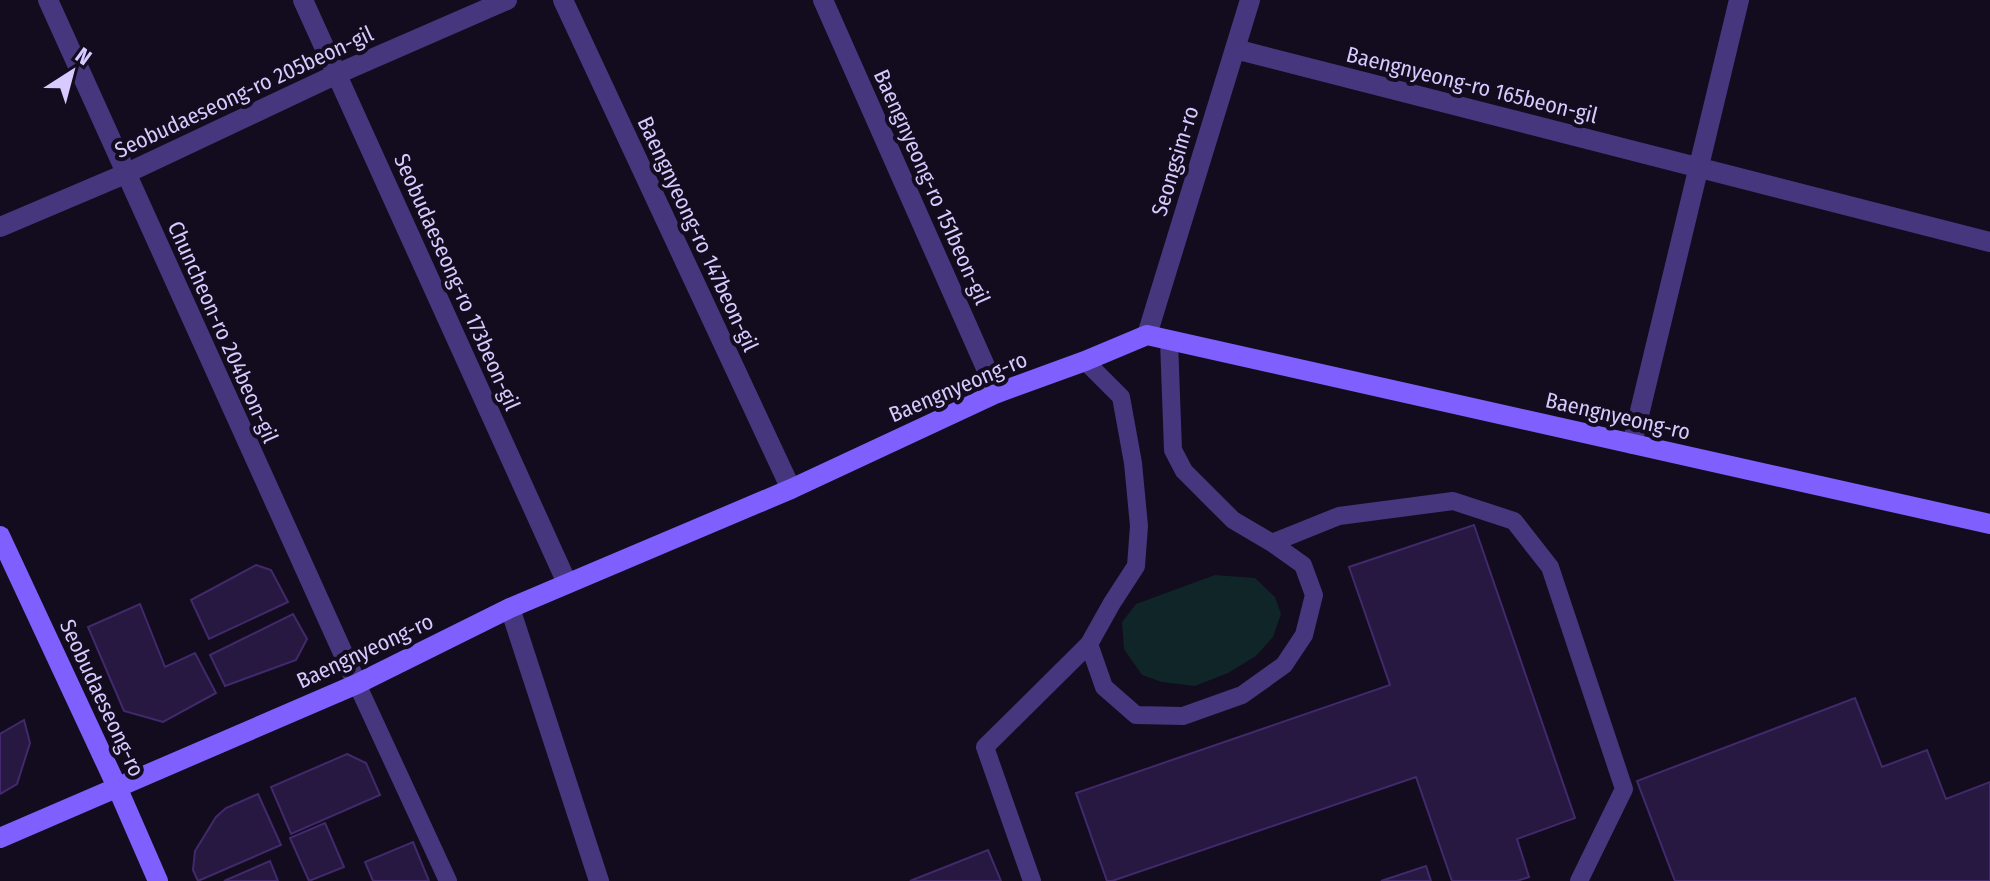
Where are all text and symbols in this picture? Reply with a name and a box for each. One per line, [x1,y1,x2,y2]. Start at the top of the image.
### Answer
street label: Seobudaeseong-ro 205beon-gil [110,20,378,164]
north arrow [32,32,112,112]
text: N [70,41,97,71]
street label: Baengnyeong-ro 165beon-gil [1344,41,1601,129]
street label: Baengnyeong-ro 151beon-gil [868,65,996,309]
street label: Seongsim-ro [1145,103,1205,219]
street label: Baengnyeong-ro 147beon-gil [632,112,764,356]
street label: Seobudaeseong-ro 173beon-gil [388,149,526,415]
street label: Chuncheon-ro 204beon-gil [162,217,284,447]
street label: Baengnyeong-ro [885,346,1031,428]
street label: Baengnyeong-ro [1543,386,1693,446]
street label: Baengnyeong-ro [292,608,438,694]
street label: Seobudaeseong-ro [54,615,150,781]

